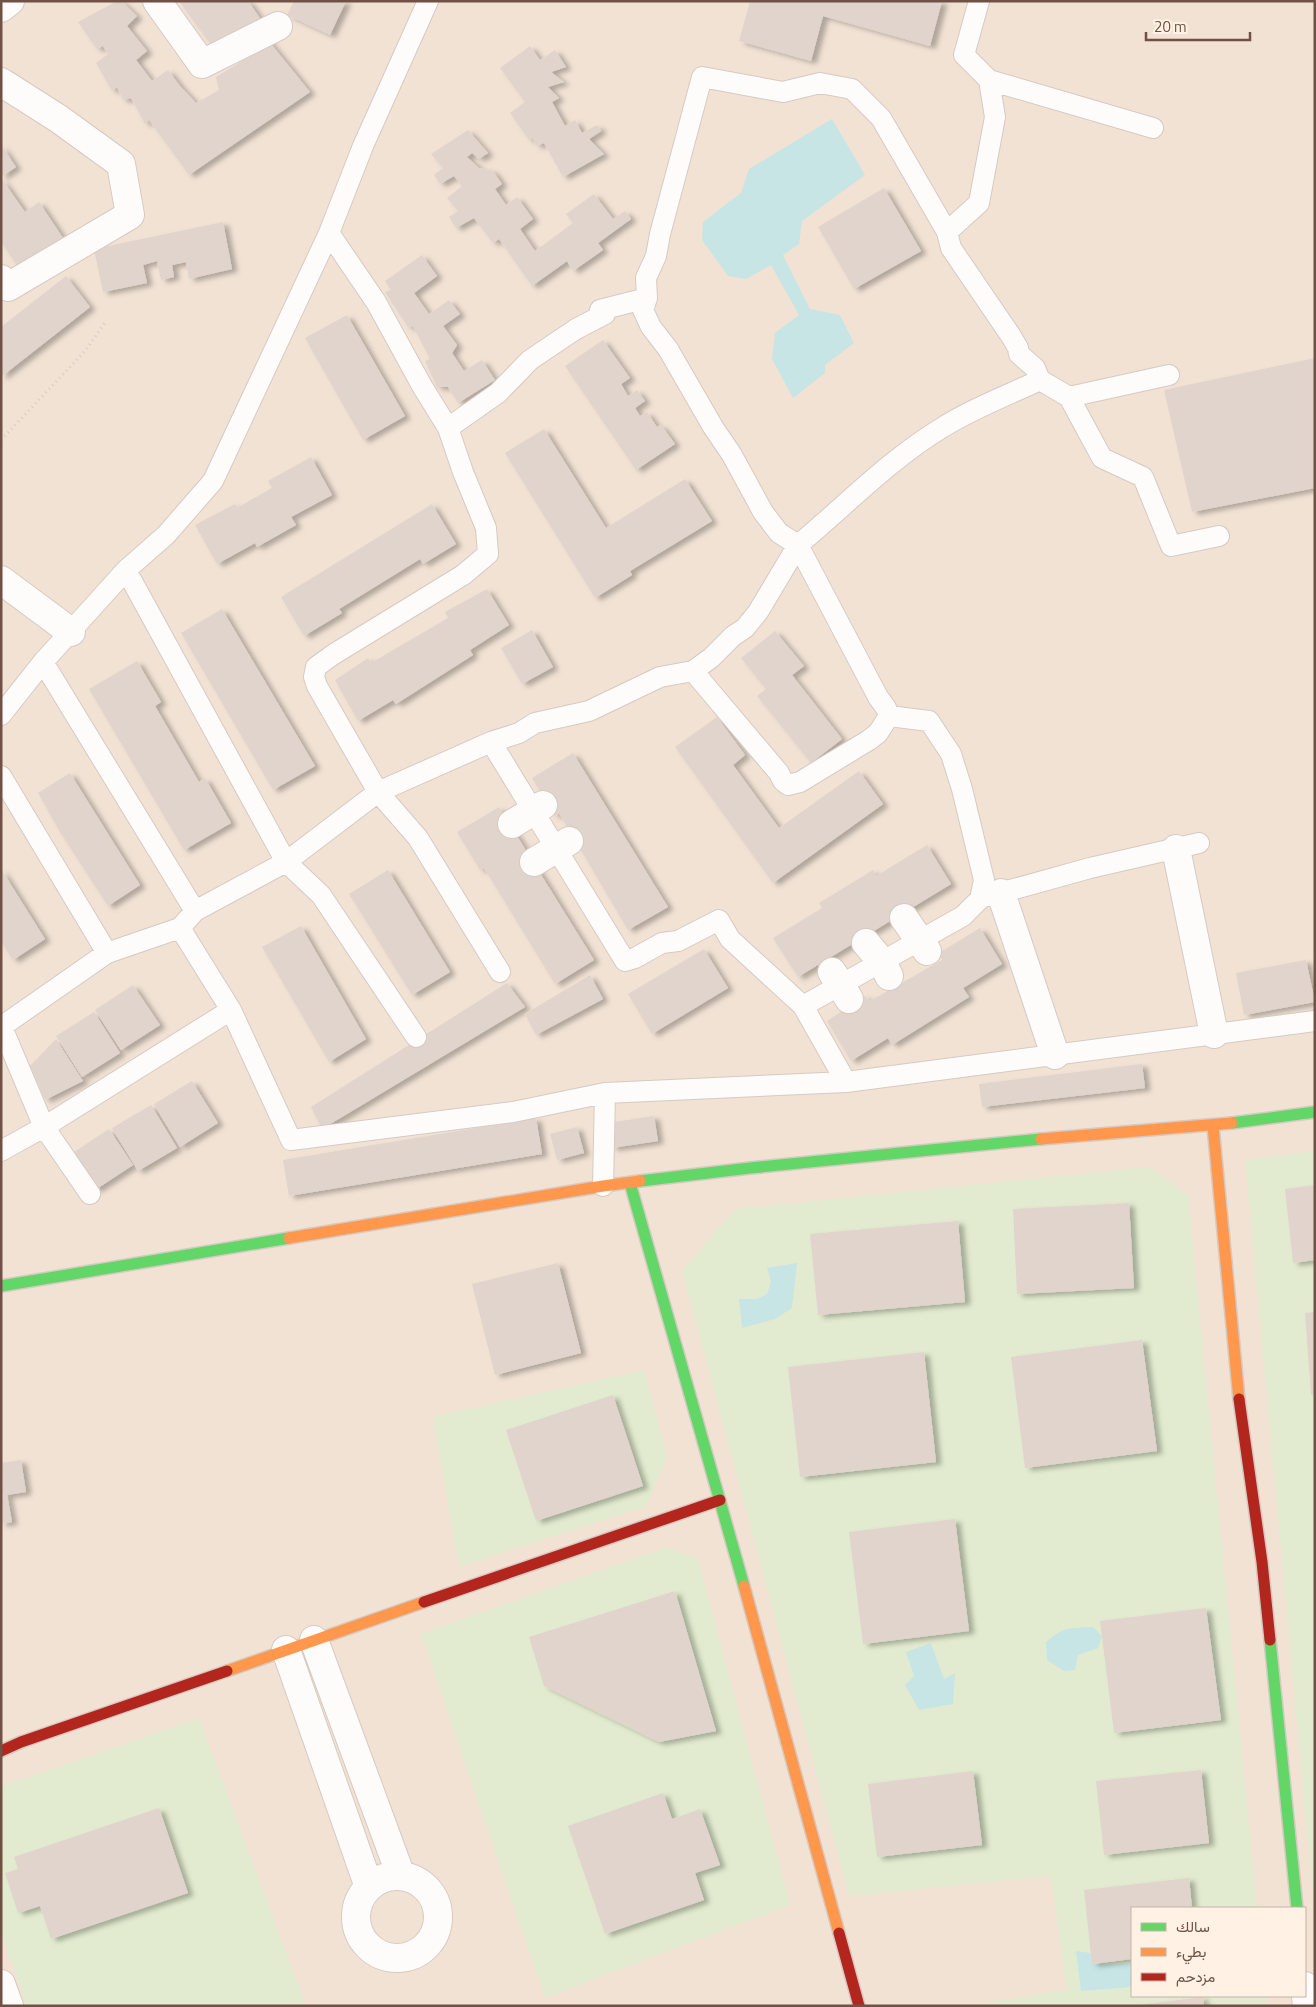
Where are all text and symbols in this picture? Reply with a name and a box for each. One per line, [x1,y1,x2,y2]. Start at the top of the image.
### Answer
scale bar [1146,10,1250,42]
text: 20 m [1154,15,1187,38]
legend [1131,1907,1306,1997]
text: سالك [1176,1915,1210,1938]
text: بطيء [1176,1940,1206,1965]
text: مزدحم [1176,1965,1215,1988]

